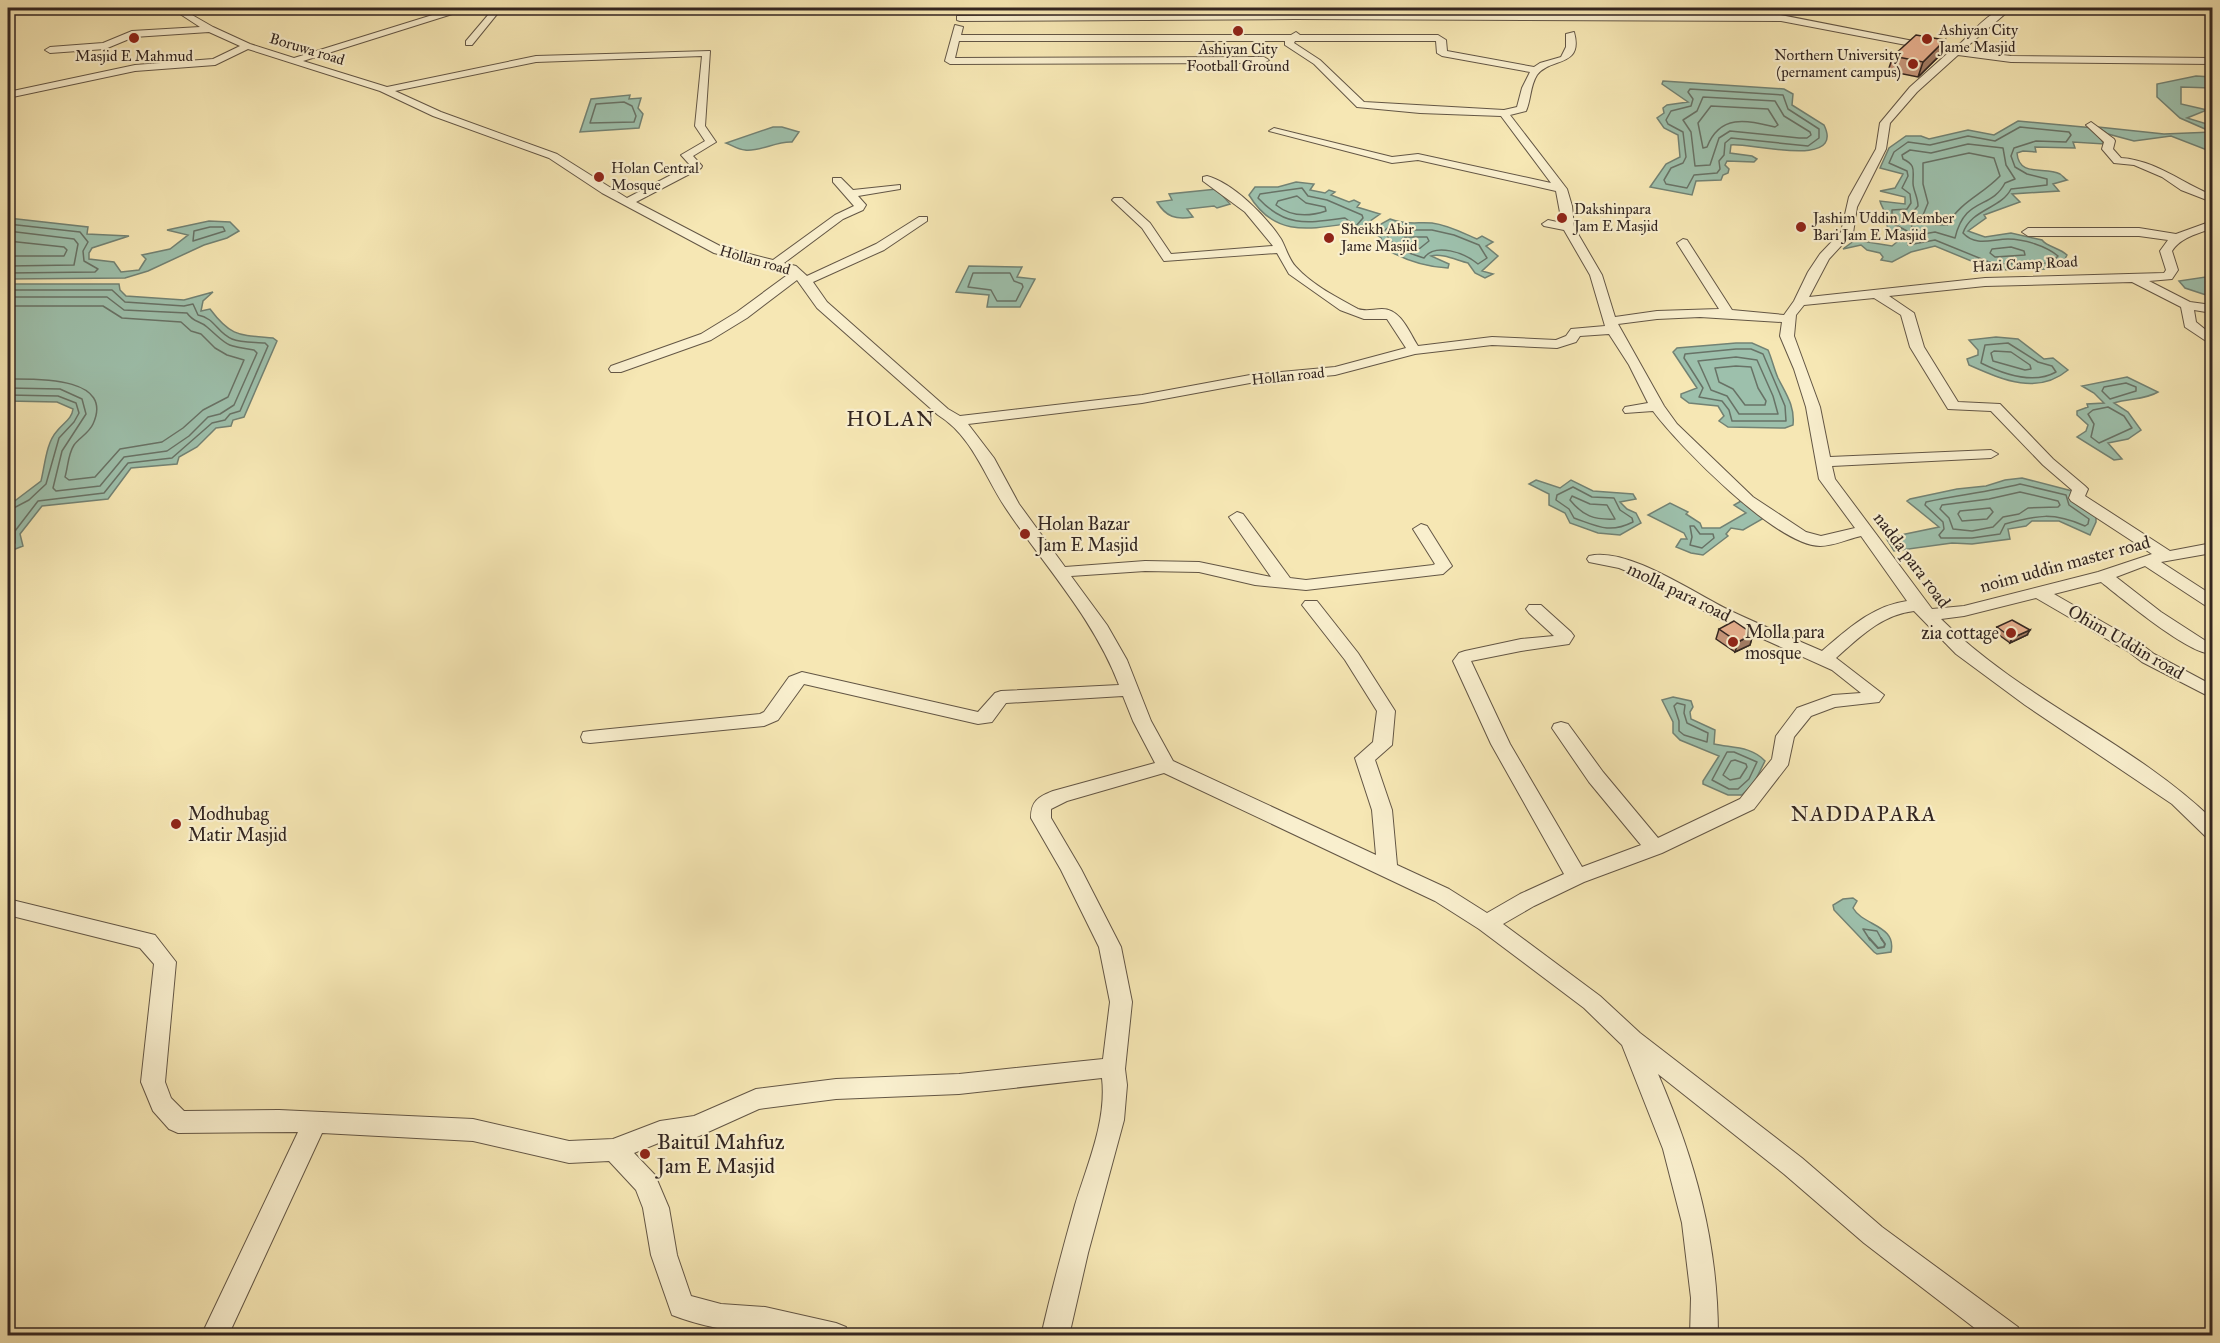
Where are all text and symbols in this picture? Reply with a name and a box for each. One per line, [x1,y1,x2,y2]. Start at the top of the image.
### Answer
place label: Ashiyan City Jame Masjid [1937,21,2019,57]
marker: Ashiyan City Football Ground [1231,24,1245,38]
street label: Boruwa road [267,29,347,69]
marker: Masjid E Mahmud [127,31,141,45]
marker: Ashiyan City Jame Masjid [1920,32,1934,46]
place label: Ashiyan City Football Ground [1187,40,1290,75]
place label: Northern University (pernament campus) [1774,46,1902,82]
place label: Masjid E Mahmud [75,47,193,65]
marker: Northern University (pernament campus) [1906,57,1920,71]
place label: Holan Central Mosque [611,159,700,195]
marker: Holan Central Mosque [592,170,606,184]
place label: Dakshinpara Jam E Masjid [1572,200,1659,236]
place label: Jashim Uddin Member Bari Jam E Masjid [1811,209,1954,245]
marker: Dakshinpara Jam E Masjid [1555,211,1569,225]
place label: Sheikh Abir Jame Masjid [1339,220,1418,256]
marker: Jashim Uddin Member Bari Jam E Masjid [1794,220,1808,234]
marker: Sheikh Abir Jame Masjid [1322,231,1336,245]
street label: Hollan road [717,241,793,279]
street label: Hazi Camp Road [1972,252,2079,276]
street label: Hollan road [1251,363,1326,389]
district label: HOLAN [846,406,936,432]
street label: nadda para road [1869,508,1955,612]
place label: Holan Bazar Jam E Masjid [1035,513,1138,557]
marker: Holan Bazar Jam E Masjid [1018,527,1032,541]
street label: noim uddin master road [1977,531,2153,597]
street label: molla para road [1624,557,1734,627]
street label: Ohim Uddin road [2064,600,2188,684]
place label: Molla para mosque [1745,621,1825,665]
place label: zia cottage [1921,622,1999,645]
marker: zia cottage [2004,626,2018,640]
marker: Molla para mosque [1726,635,1740,649]
district label: NADDAPARA [1791,801,1937,827]
place label: Modhubag Matir Masjid [188,803,287,846]
marker: Modhubag Matir Masjid [169,817,183,831]
place label: Baitul Mahfuz Jam E Masjid [655,1129,785,1179]
marker: Baitul Mahfuz Jam E Masjid [638,1147,652,1161]

